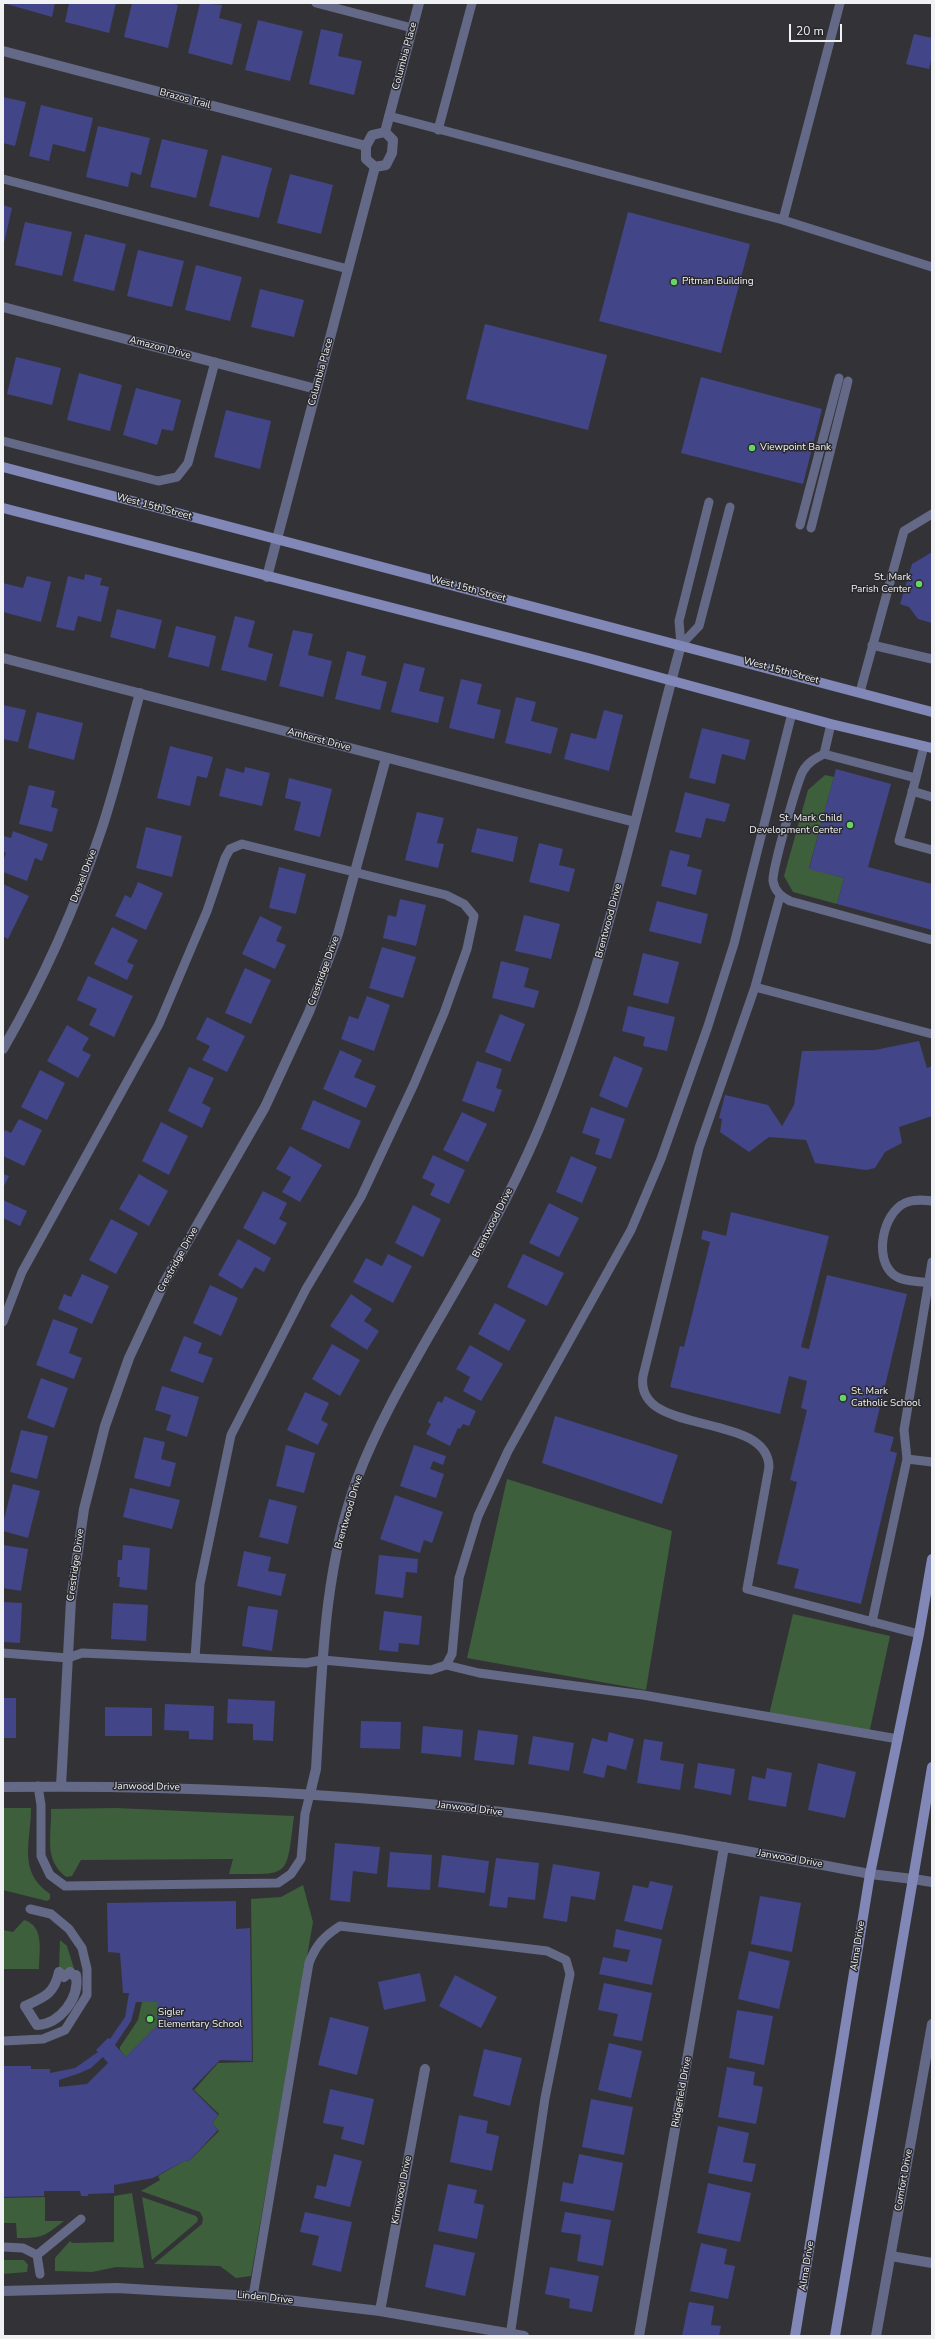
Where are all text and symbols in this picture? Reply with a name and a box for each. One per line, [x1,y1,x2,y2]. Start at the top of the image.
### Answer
scale bar [791,16,844,42]
street label: Columbia Place [390,21,420,91]
text: 20 m [796,23,824,39]
street label: Brazos Trail [158,86,212,112]
place label: Pitman Building [682,276,754,288]
marker: Pitman Building [669,277,679,287]
street label: Amazon Drive [128,334,192,362]
street label: Columbia Place [306,337,336,407]
place label: Viewpoint Bank [760,442,831,454]
marker: Viewpoint Bank [747,443,757,453]
street label: West 15th Street [115,491,193,523]
place label: St. Mark Parish Center [851,572,911,596]
street label: West 15th Street [429,573,507,605]
marker: St. Mark Parish Center [914,579,924,589]
street label: West 15th Street [742,655,820,687]
street label: Amherst Drive [286,726,352,754]
place label: St. Mark Child Development Center [749,813,842,836]
marker: St. Mark Child Development Center [845,820,855,830]
street label: Drexel Drive [68,848,100,904]
street label: Brentwood Drive [593,883,625,959]
street label: Crestridge Drive [306,935,342,1007]
street label: Brentwood Drive [470,1186,516,1260]
street label: Crestridge Drive [155,1225,201,1295]
place label: St. Mark Catholic School [851,1386,921,1410]
marker: St. Mark Catholic School [838,1393,848,1403]
street label: Brentwood Drive [333,1474,365,1550]
street label: Crestridge Drive [65,1528,87,1602]
street label: Janwood Drive [114,1780,180,1794]
street label: Janwood Drive [437,1799,503,1819]
street label: Janwood Drive [757,1847,823,1871]
street label: Alma Drive [848,1920,868,1972]
place label: Sigler Elementary School [158,2007,243,2030]
marker: Sigler Elementary School [145,2014,155,2024]
street label: Ridgefield Drive [670,2056,694,2128]
street label: Comfort Drive [893,2148,915,2212]
street label: Kirnwood Drive [389,2155,415,2225]
street label: Alma Drive [797,2240,817,2292]
street label: Linden Drive [236,2289,294,2307]

